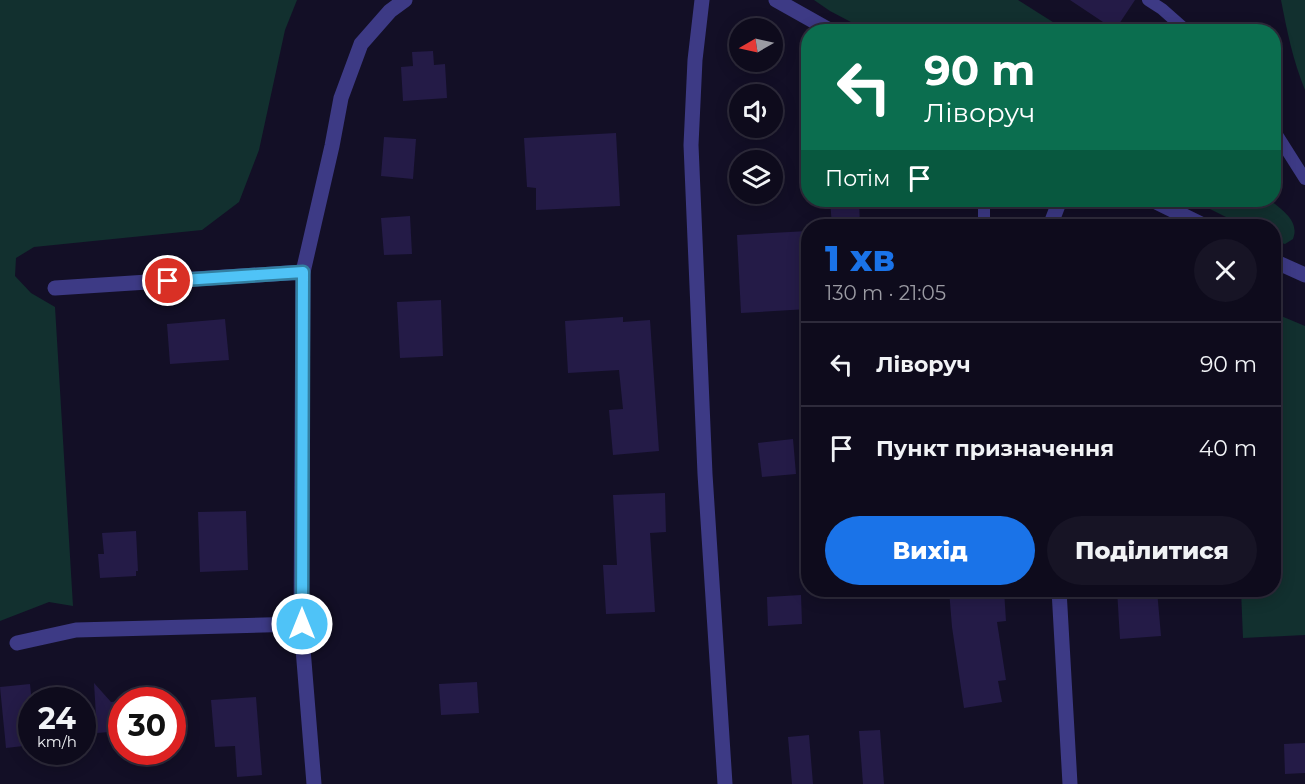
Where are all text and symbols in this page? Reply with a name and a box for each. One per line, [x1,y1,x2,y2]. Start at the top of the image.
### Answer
north arrow [729,18,783,72]
map controls [729,18,783,204]
text: 90 m [924,44,1035,96]
icon: left [825,48,903,126]
button: sound [729,84,783,138]
text: Ліворуч [924,96,1036,129]
button: layers [729,150,783,204]
icon: arrive [903,162,936,195]
text: Потім [825,165,891,192]
text: 1 хв [825,236,895,280]
button: close [1194,239,1257,302]
pin [142,255,193,306]
icon: arrive [151,264,184,297]
text: 130 m · 21:05 [825,281,946,305]
icon: left [825,348,858,381]
text: Ліворуч [876,351,971,378]
text: 90 m [1200,351,1257,378]
icon: arrive [825,432,858,465]
text: Пункт призначення [876,435,1114,462]
text: 40 m [1199,435,1257,462]
button: Вихід [825,516,1035,585]
button: Поділитися [1047,516,1257,585]
position arrow [270,592,334,656]
speed limit sign: 30 [108,687,186,765]
text: 24 [38,700,76,737]
text: km/h [37,732,77,751]

